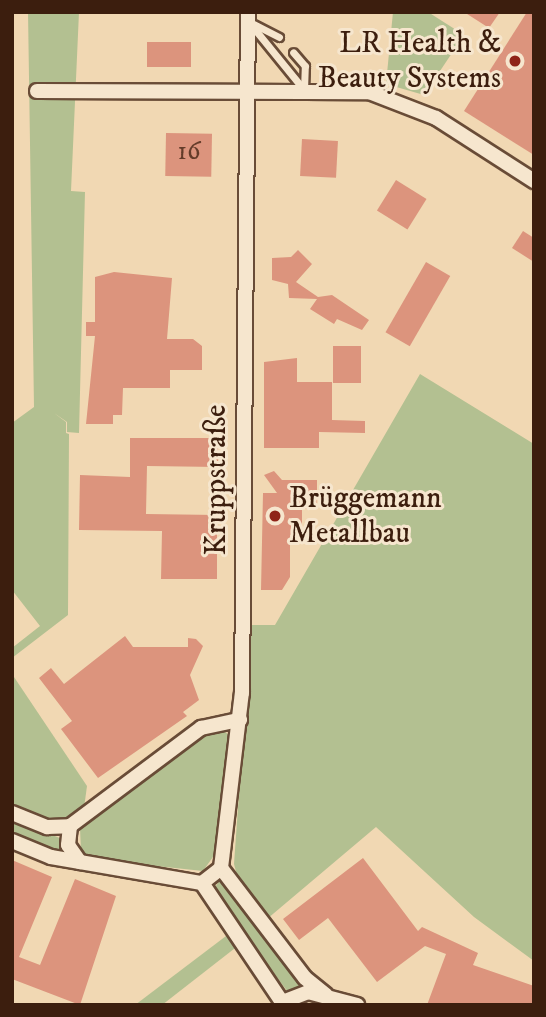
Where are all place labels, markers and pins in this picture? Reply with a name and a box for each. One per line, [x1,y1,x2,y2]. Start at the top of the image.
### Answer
place label: LR Health & Beauty Systems [318,26,501,96]
marker: LR Health & Beauty Systems [507,53,523,69]
place label: Brüggemann Metallbau [289,481,442,552]
marker: Brüggemann Metallbau [267,508,283,524]

